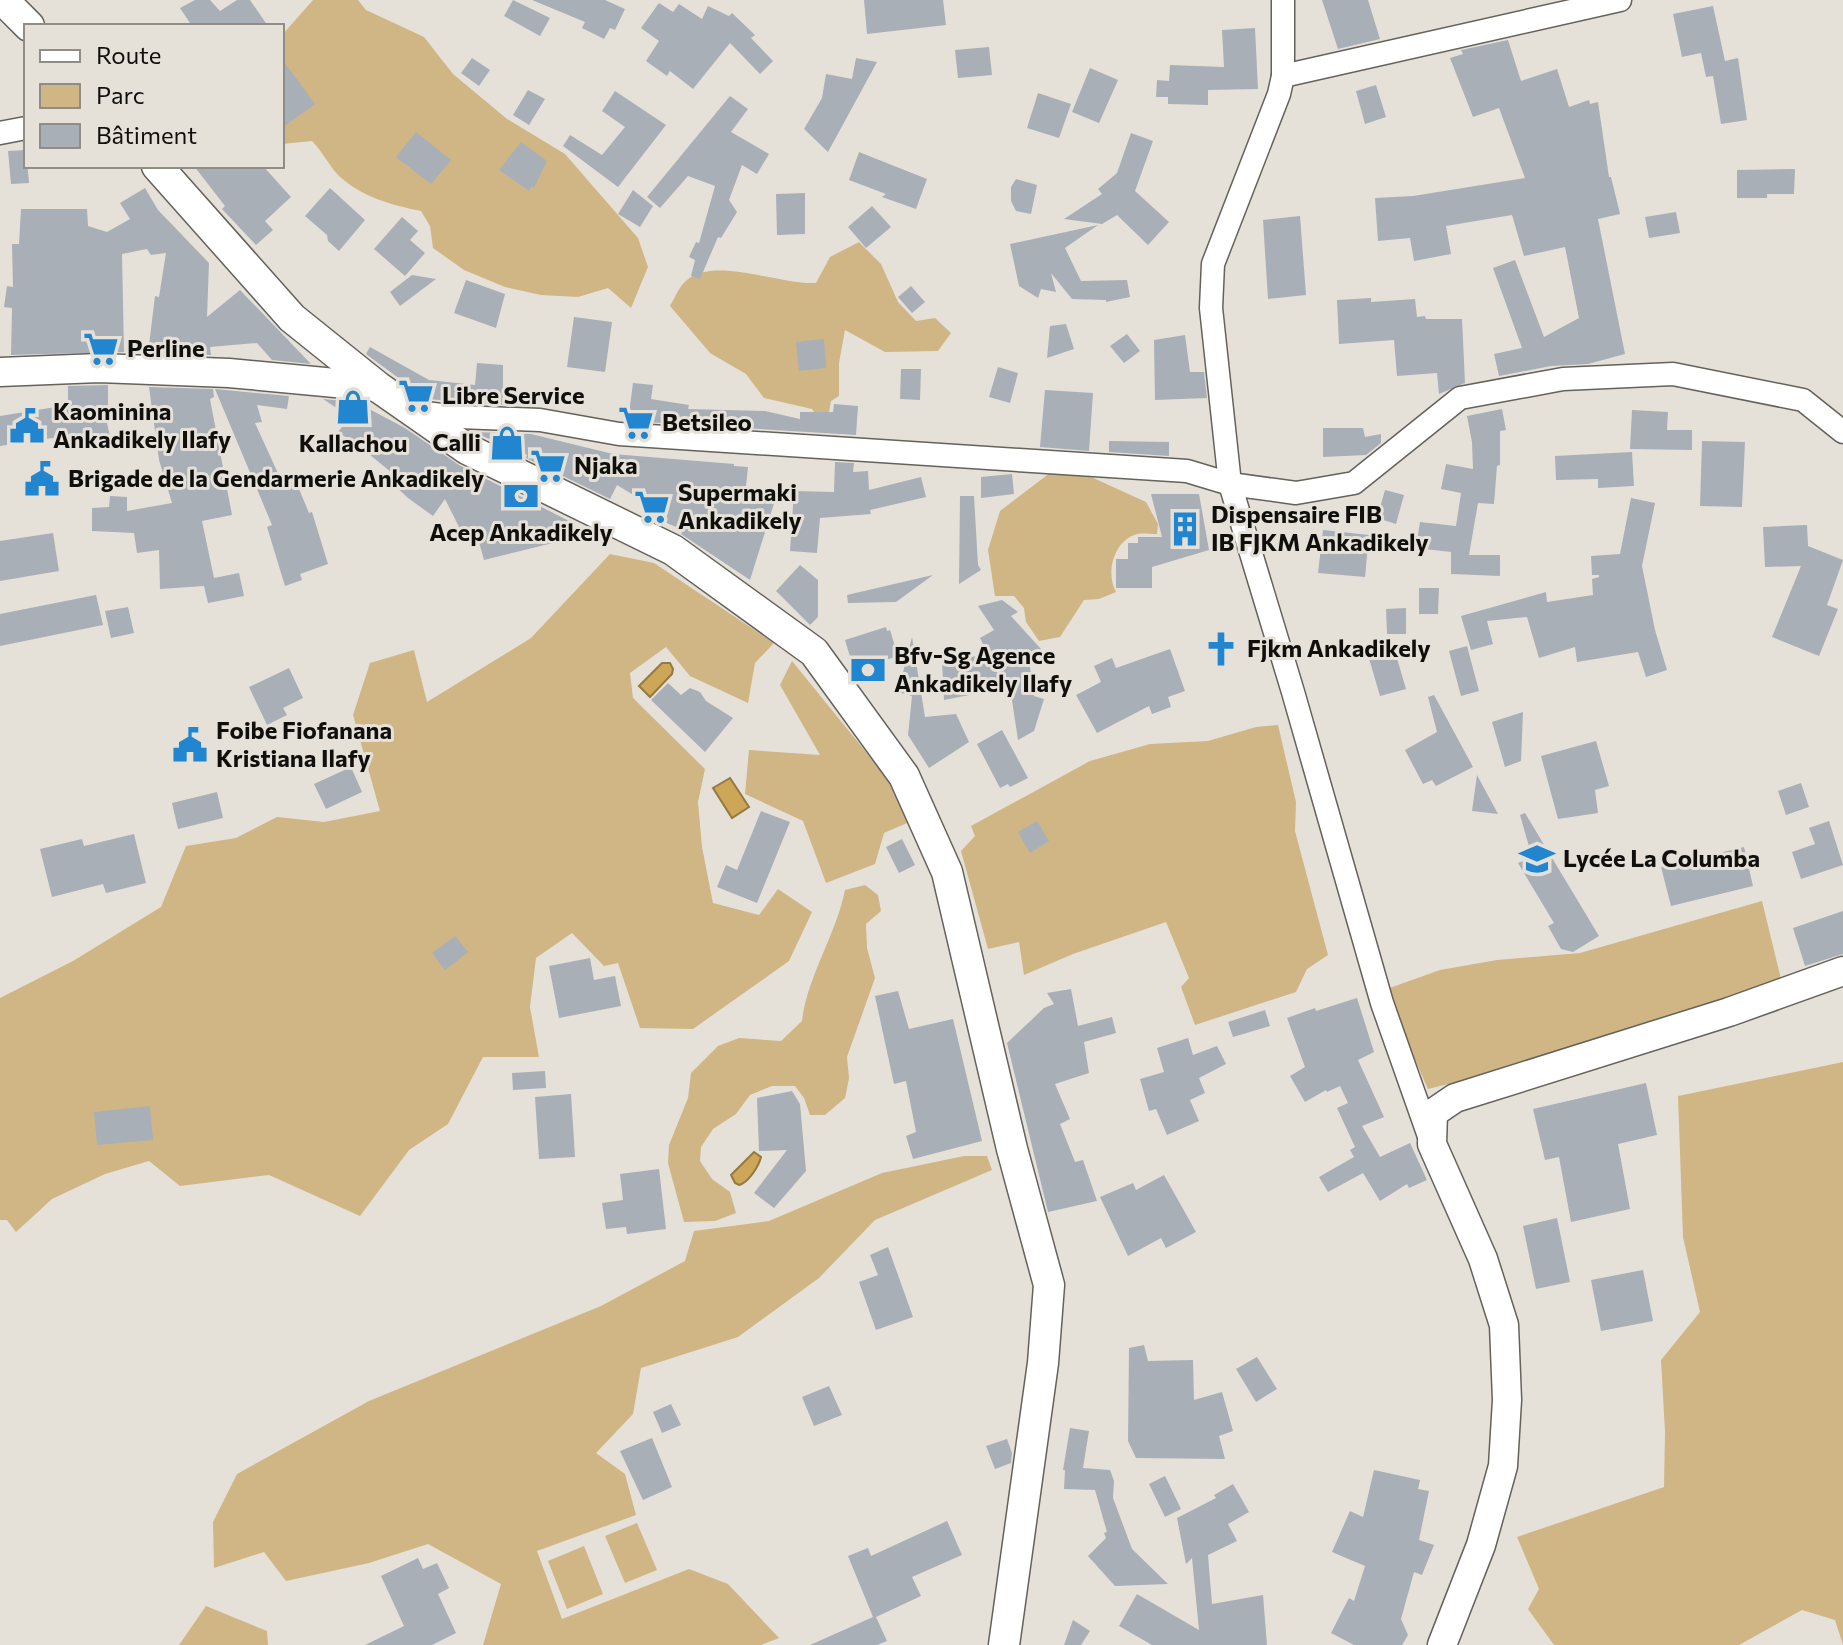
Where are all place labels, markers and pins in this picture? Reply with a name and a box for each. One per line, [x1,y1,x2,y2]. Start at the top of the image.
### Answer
supermarket icon: Perline [82,330,120,368]
place label: Perline [127,333,205,362]
supermarket icon: Libre Service [397,377,435,415]
place label: Libre Service [442,380,585,409]
shop icon: Kallachou [334,388,372,426]
place label: Kaominina Ankadikely Ilafy [53,396,231,453]
supermarket icon: Betsileo [617,404,655,442]
public building icon: Kaominina Ankadikely Ilafy [8,407,46,445]
place label: Betsileo [662,407,752,436]
shop icon: Calli [488,424,526,462]
place label: Calli [432,427,481,456]
place label: Kallachou [299,428,407,457]
supermarket icon: Njaka [529,447,567,485]
place label: Njaka [574,450,638,479]
public building icon: Brigade de la Gendarmerie Ankadikely [23,460,61,498]
place label: Brigade de la Gendarmerie Ankadikely [68,463,484,492]
bank icon: Acep Ankadikely [502,477,540,515]
place label: Supermaki Ankadikely [678,477,802,534]
supermarket icon: Supermaki Ankadikely [633,488,671,526]
place label: Dispensaire FIB IB FJKM Ankadikely [1211,499,1429,556]
building icon: Dispensaire FIB IB FJKM Ankadikely [1166,510,1204,548]
place label: Acep Ankadikely [429,517,613,546]
church icon: Fjkm Ankadikely [1202,630,1240,668]
place label: Fjkm Ankadikely [1247,633,1431,662]
place label: Bfv-Sg Agence Ankadikely Ilafy [894,640,1072,697]
bank icon: Bfv-Sg Agence Ankadikely Ilafy [849,651,887,689]
place label: Foibe Fiofanana Kristiana Ilafy [216,715,392,772]
public building icon: Foibe Fiofanana Kristiana Ilafy [171,726,209,764]
school or university icon: Lycée La Columba [1518,840,1556,878]
place label: Lycée La Columba [1563,843,1760,872]

